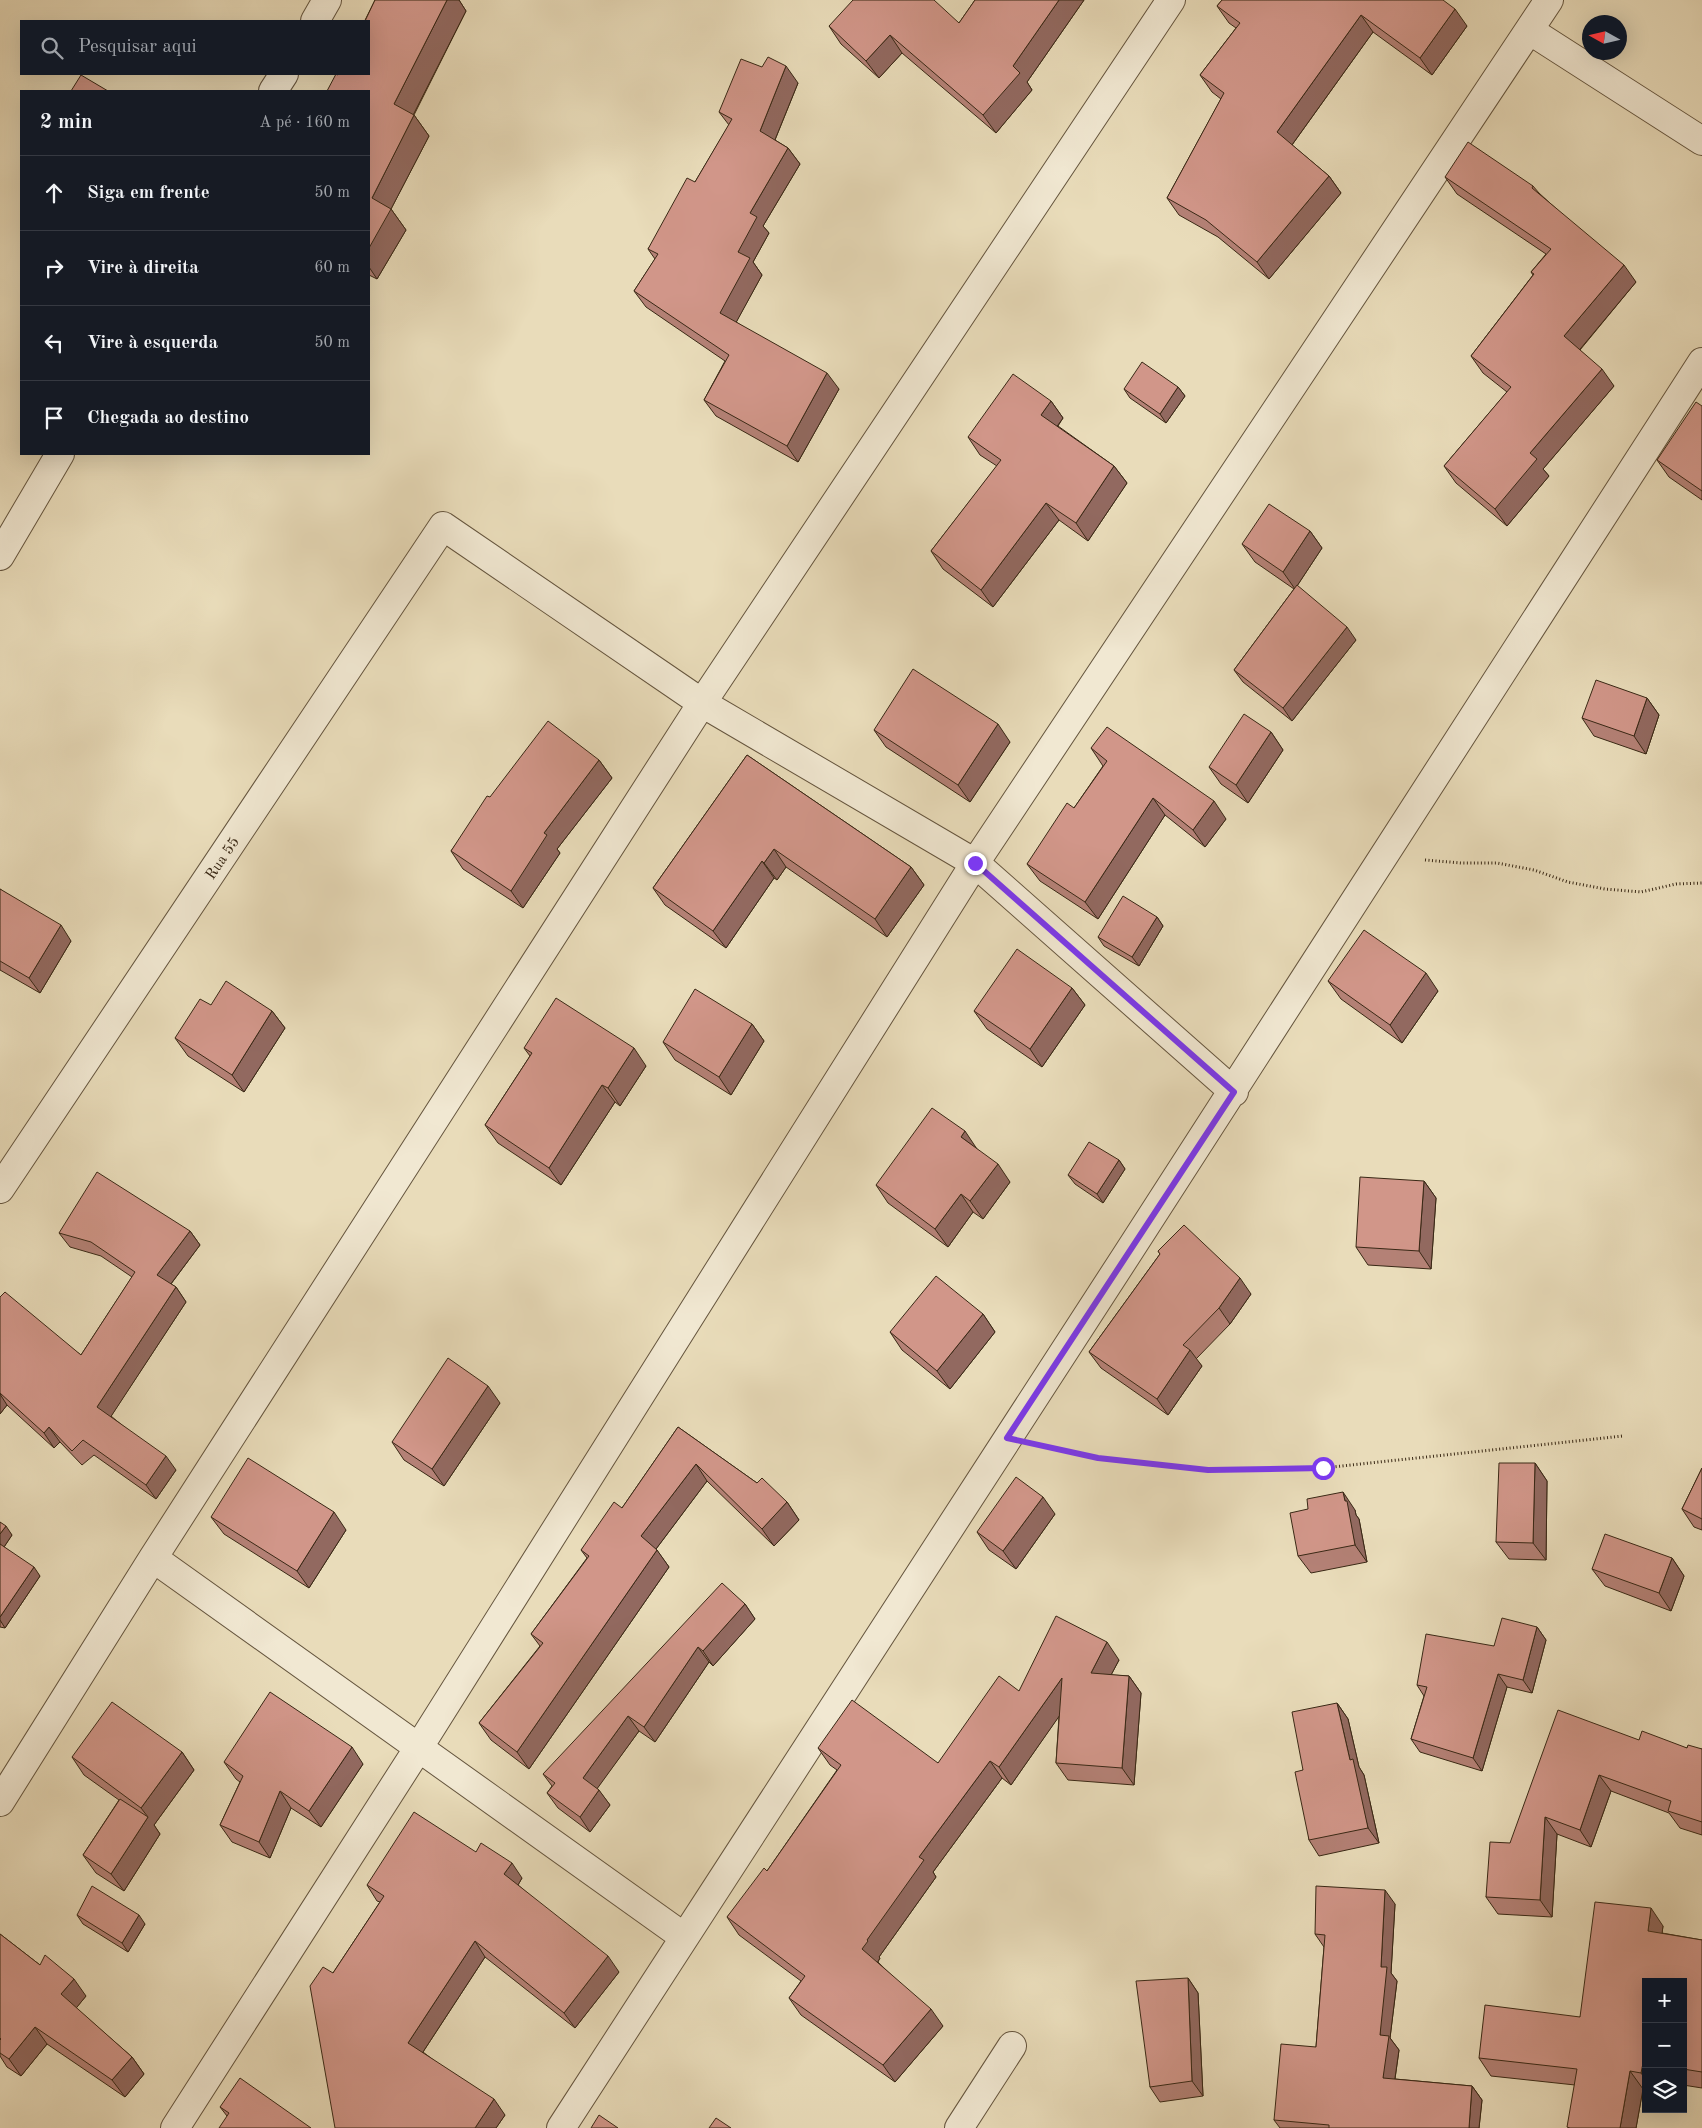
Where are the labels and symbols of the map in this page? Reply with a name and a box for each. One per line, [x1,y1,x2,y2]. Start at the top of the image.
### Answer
north arrow [1582,15,1627,60]
street label: Rua 55 [204,835,243,883]
route end [964,852,987,875]
route start [1312,1457,1335,1480]

